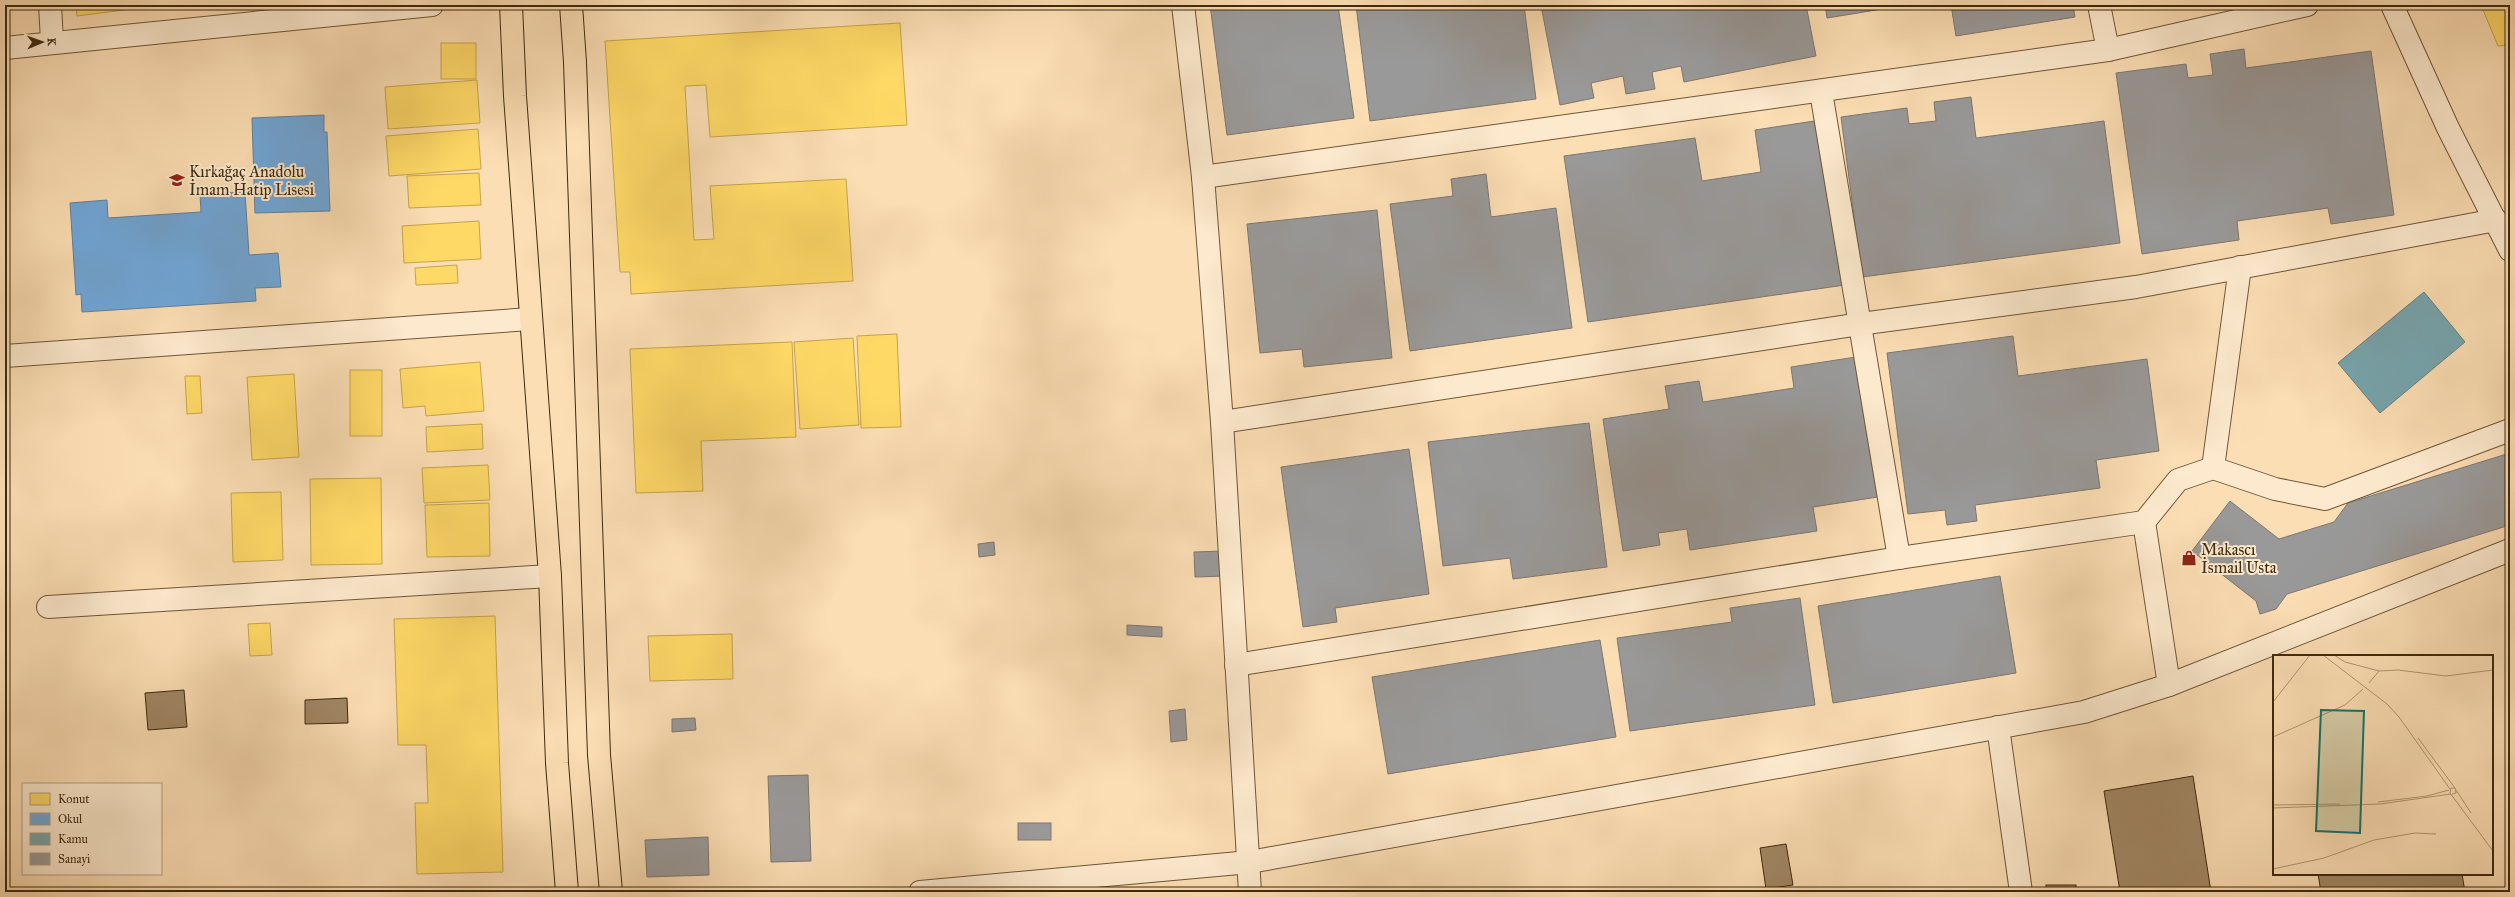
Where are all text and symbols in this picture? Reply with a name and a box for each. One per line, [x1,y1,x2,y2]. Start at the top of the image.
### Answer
north arrow [22,22,62,62]
text: K [45,38,58,47]
place label: Kırkağaç Anadolu İmam Hatip Lisesi [189,162,315,199]
school or university icon: Kırkağaç Anadolu İmam Hatip Lisesi [168,171,186,189]
place label: Makascı İsmail Usta [2201,540,2277,577]
shop icon: Makascı İsmail Usta [2180,549,2198,567]
inset map [2273,655,2493,875]
legend [22,783,162,875]
text: Konut [58,792,90,806]
text: Okul [58,812,83,826]
text: Kamu [58,832,89,846]
text: Sanayi [58,852,91,866]

